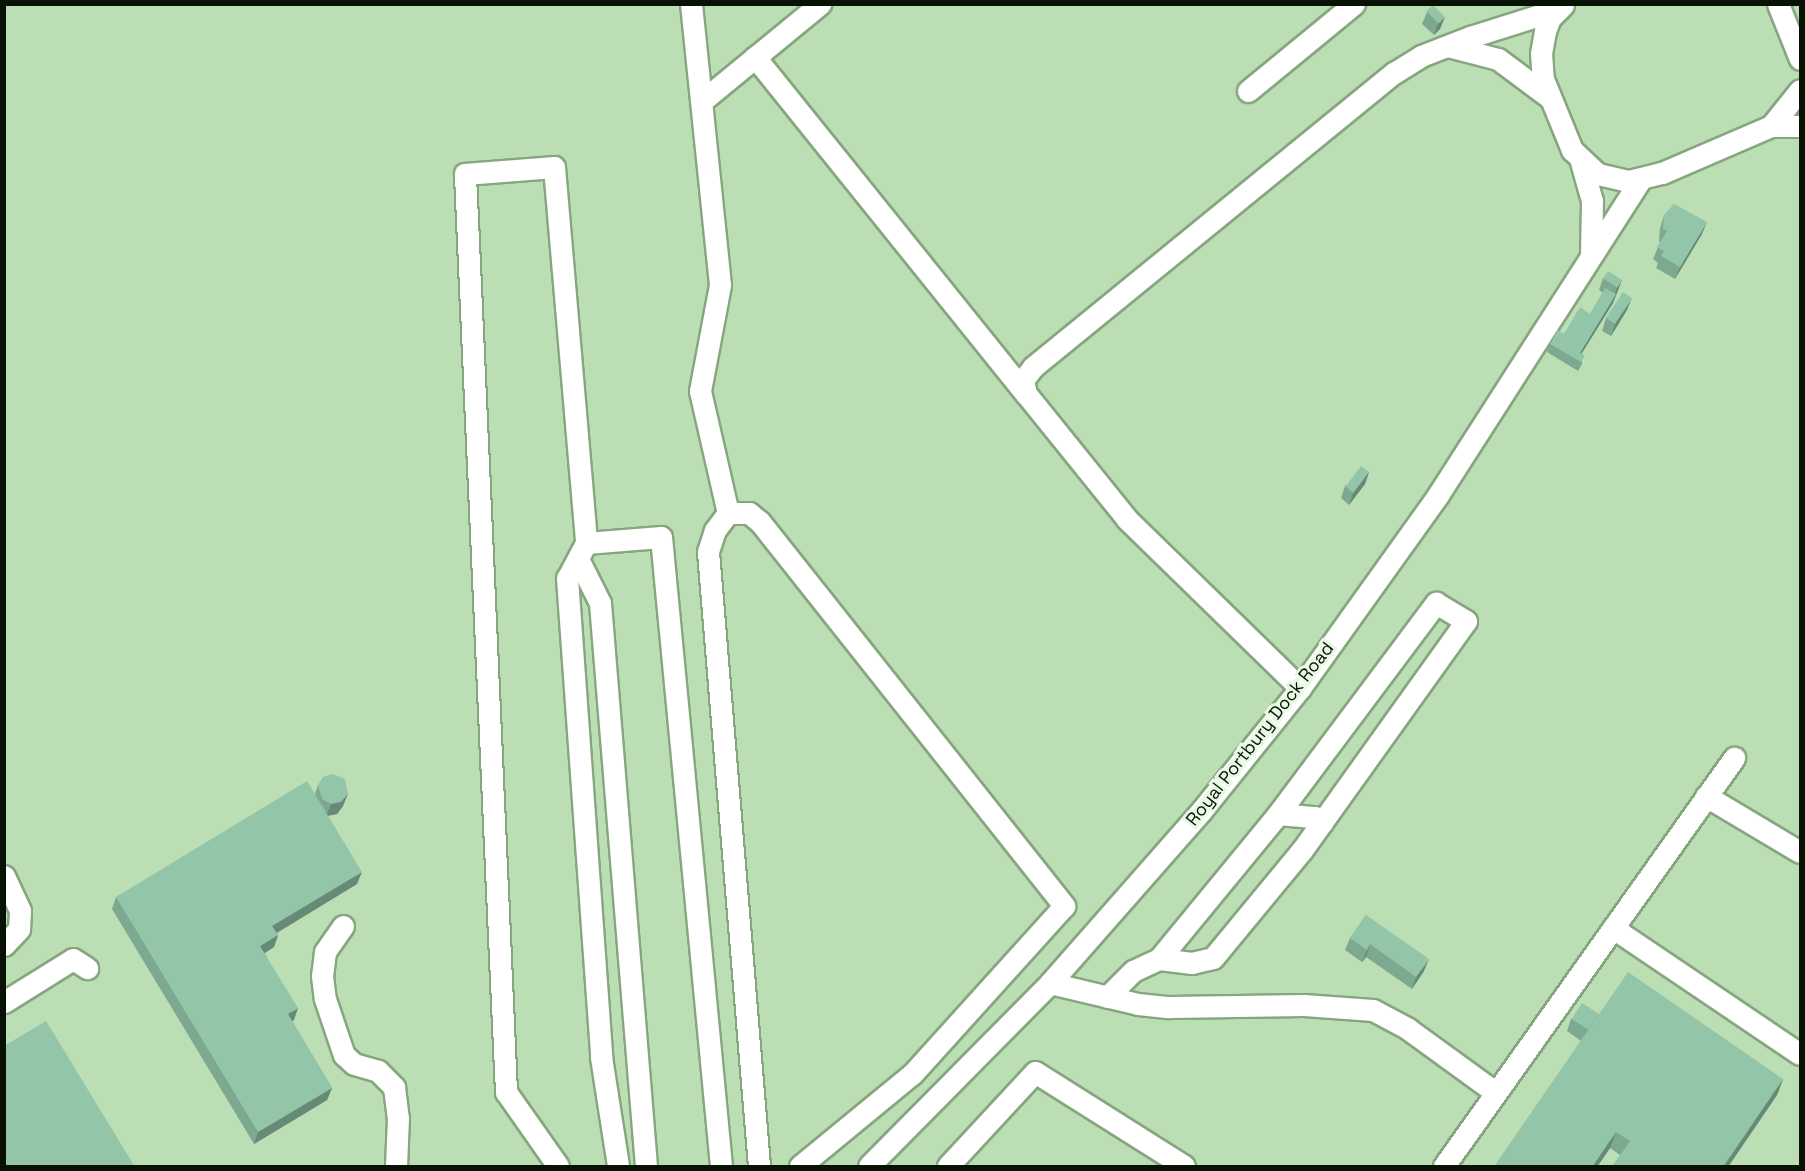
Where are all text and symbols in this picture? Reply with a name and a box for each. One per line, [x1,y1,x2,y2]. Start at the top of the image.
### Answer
street label: Royal Portbury Dock Road [1182,638,1338,830]

